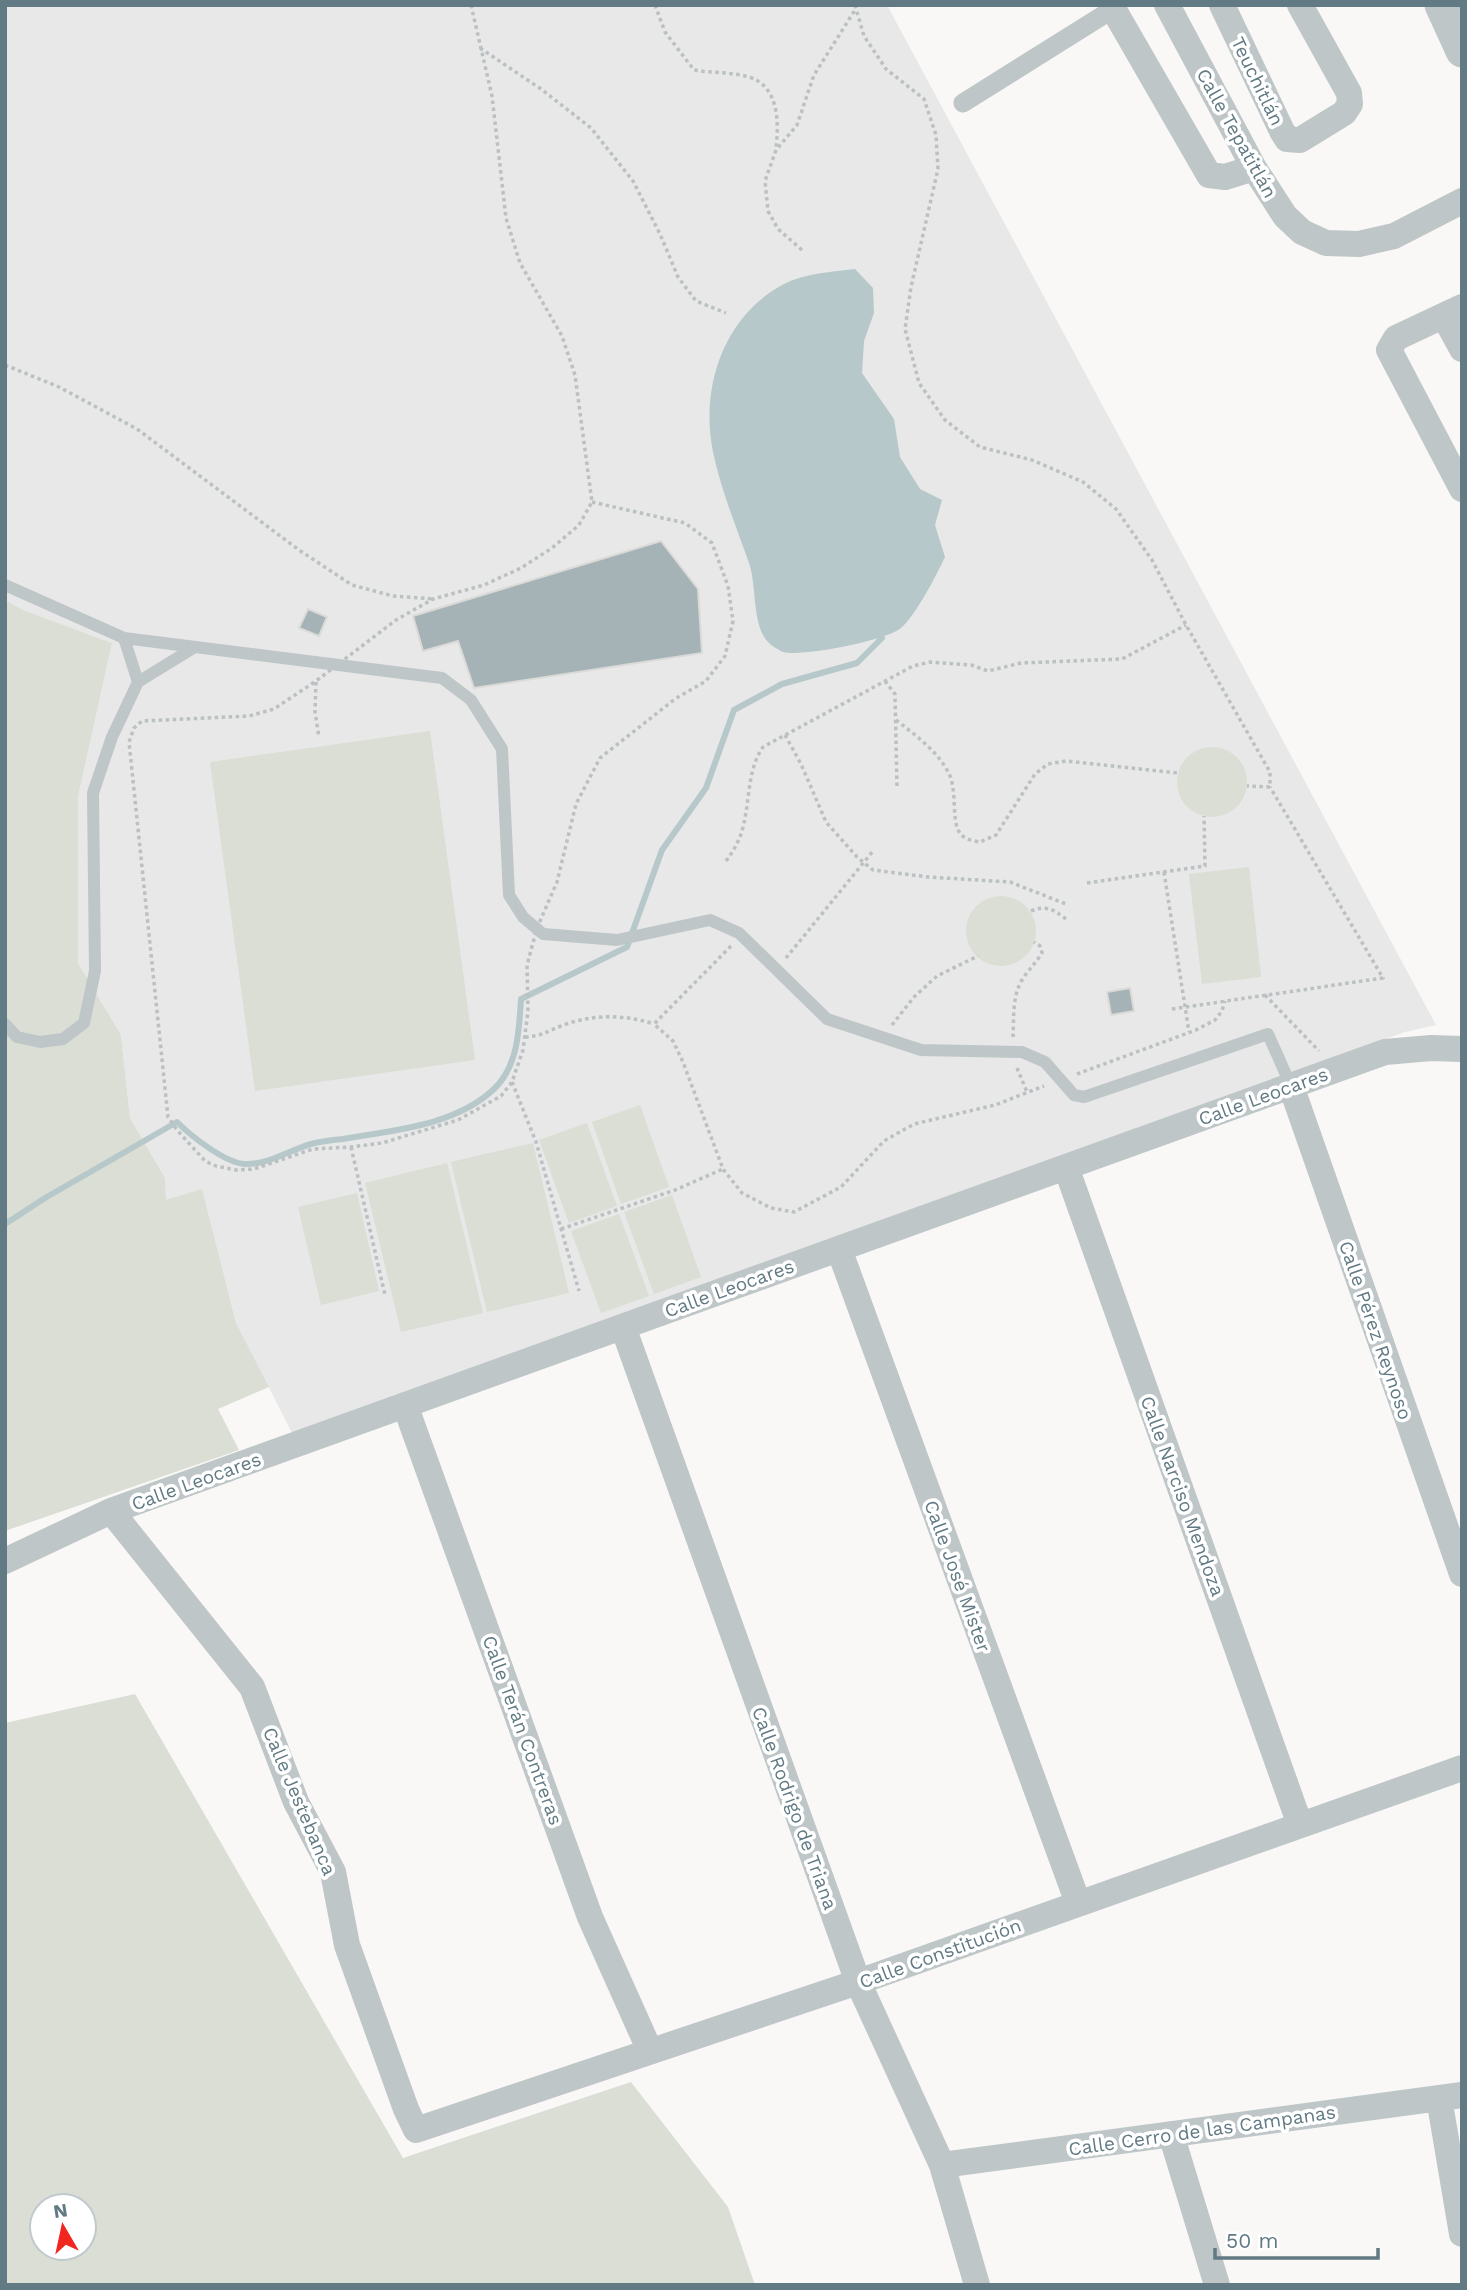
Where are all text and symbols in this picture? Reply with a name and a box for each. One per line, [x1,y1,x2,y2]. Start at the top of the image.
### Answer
street label: Teuchitlán [1226,33,1289,129]
street label: Calle Tepatitlán [1192,65,1282,202]
street label: Calle Leocares [1195,1062,1331,1131]
street label: Calle Pérez Reynoso [1334,1238,1417,1423]
street label: Calle Leocares [661,1254,797,1323]
street label: Calle Narciso Mendoza [1136,1393,1230,1600]
street label: Calle Leocares [128,1447,264,1516]
street label: Calle José Mister [919,1497,996,1655]
street label: Calle Terán Contreras [478,1632,568,1828]
street label: Calle Rodrigo de Triana [747,1704,842,1913]
street label: Calle Jestebanca [258,1724,341,1879]
street label: Calle Constitución [856,1913,1024,1993]
street label: Calle Cerro de las Campanas [1067,2100,1337,2161]
north arrow [28,2192,98,2262]
text: N [52,2198,69,2223]
scale bar [1215,2216,1378,2260]
text: 50 m [1226,2228,1278,2253]

